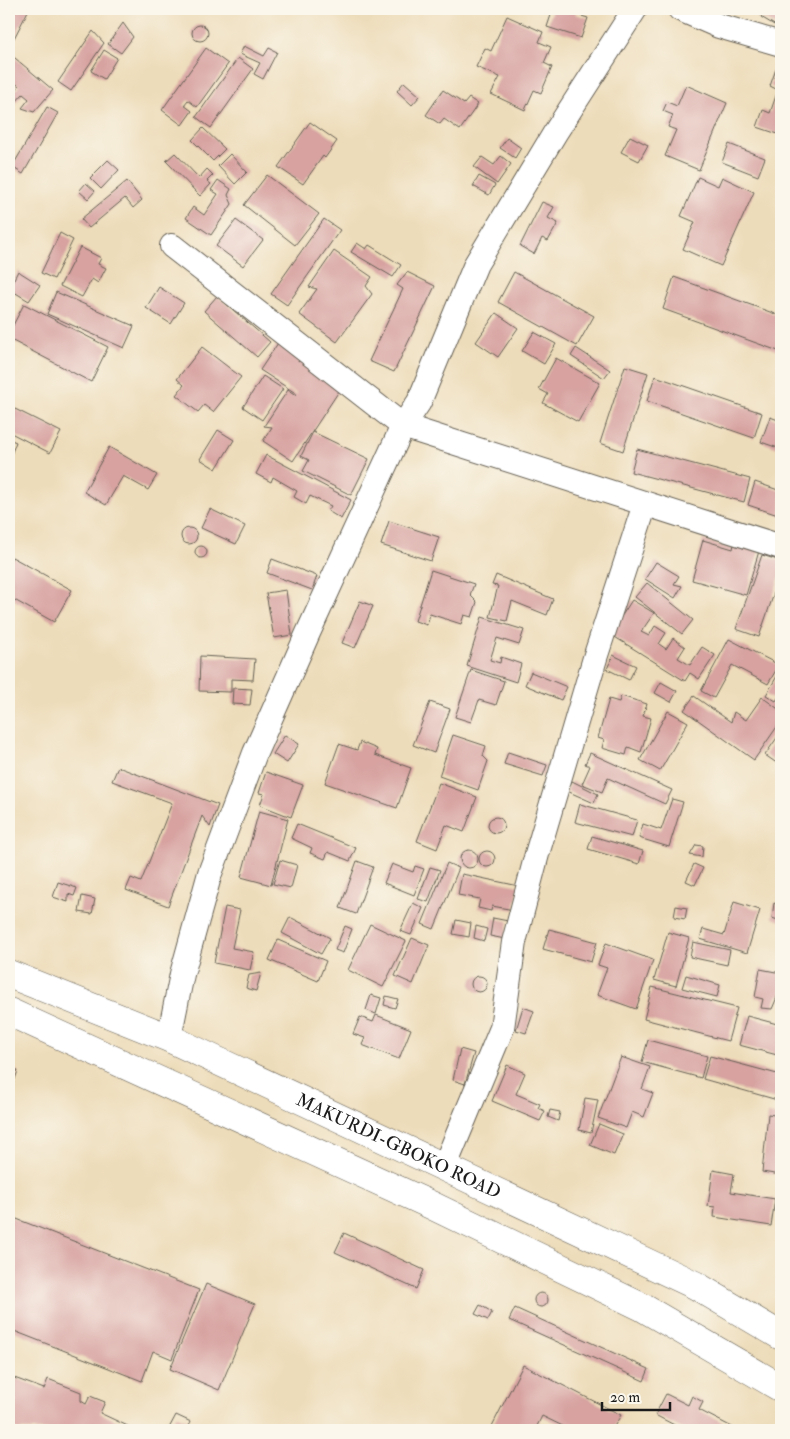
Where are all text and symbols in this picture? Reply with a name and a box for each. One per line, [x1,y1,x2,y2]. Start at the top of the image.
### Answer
street label: MAKURDI-GBOKO ROAD [292,1088,504,1204]
scale bar [602,1379,670,1411]
text: 20 m [610,1388,640,1407]

